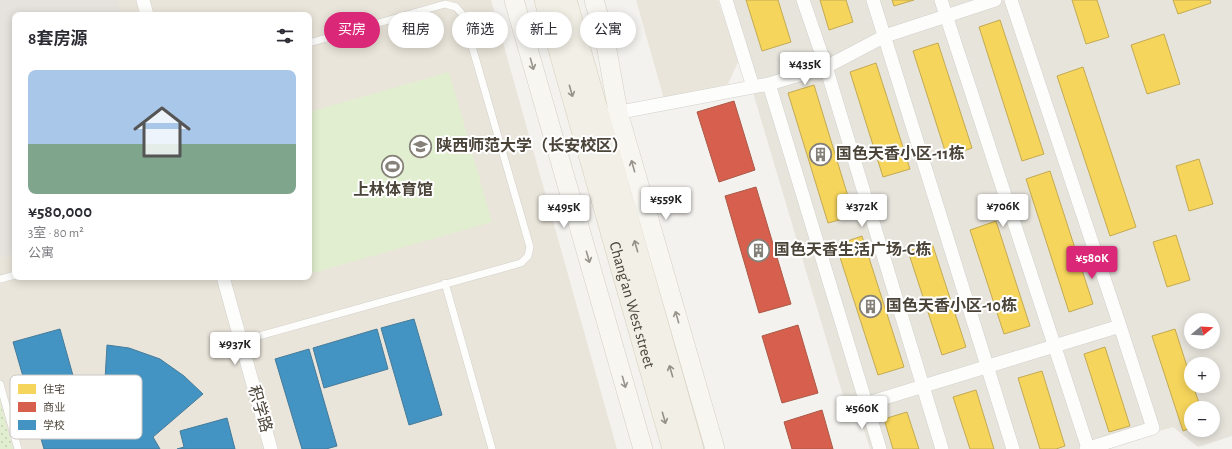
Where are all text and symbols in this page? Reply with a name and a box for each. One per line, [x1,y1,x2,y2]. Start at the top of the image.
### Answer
chip: 买房 [324,12,380,48]
chip: 租房 [388,12,444,48]
chip: 筛选 [452,12,508,48]
chip: 新上 [516,12,572,48]
chip: 公寓 [580,12,636,48]
icon: filters [274,25,296,47]
text: 8套房源 [28,30,87,47]
pin: ¥435K [777,52,833,86]
one-way arrow [529,58,536,71]
text: ¥435K [789,58,821,71]
one-way arrow [568,85,575,98]
icon: home [126,96,198,168]
school or university icon: 陕西师范大学（长安校区） [408,133,434,159]
place label: 陕西师范大学（长安校区） [436,136,628,154]
building icon: 国色天香小区-11栋 [808,141,834,167]
place label: 国色天香小区-11栋 [836,144,964,162]
sports icon: 上林体育馆 [380,154,406,180]
one-way arrow [629,159,636,172]
place label: 上林体育馆 [353,181,433,198]
pin: ¥559K [638,187,694,221]
text: ¥559K [650,193,682,206]
pin: ¥372K [834,194,890,228]
pin: ¥706K [975,194,1031,228]
pin: ¥495K [536,195,592,229]
text: ¥372K [846,200,878,213]
text: ¥706K [986,200,1020,213]
text: ¥495K [548,201,580,214]
text: ¥580,000 [28,203,92,220]
text: 3室 · 80 m² [28,227,84,240]
building icon: 国色天香生活广场-C栋 [745,237,771,263]
street label: Chang'an West street [606,240,658,370]
one-way arrow [632,240,639,253]
place label: 国色天香生活广场-C栋 [774,240,931,258]
pin: ¥580K [1064,246,1120,280]
text: 公寓 [28,247,54,260]
one-way arrow [585,250,592,263]
text: ¥580K [1075,252,1109,265]
building icon: 国色天香小区-10栋 [857,293,883,319]
place label: 国色天香小区-10栋 [886,296,1017,314]
one-way arrow [673,311,680,324]
north arrow [1184,313,1220,349]
map controls [1184,313,1220,437]
pin: ¥937K [207,332,263,366]
text: ¥937K [219,338,251,351]
button: + [1184,357,1220,393]
one-way arrow [667,365,674,378]
legend [10,375,142,439]
one-way arrow [621,375,628,388]
text: 住宅 [43,383,65,395]
street label: 积学路 [246,383,275,434]
pin: ¥560K [834,396,890,430]
text: 商业 [43,401,65,413]
button: − [1184,401,1220,437]
text: ¥560K [845,402,879,415]
one-way arrow [661,412,668,425]
text: 学校 [43,419,65,431]

